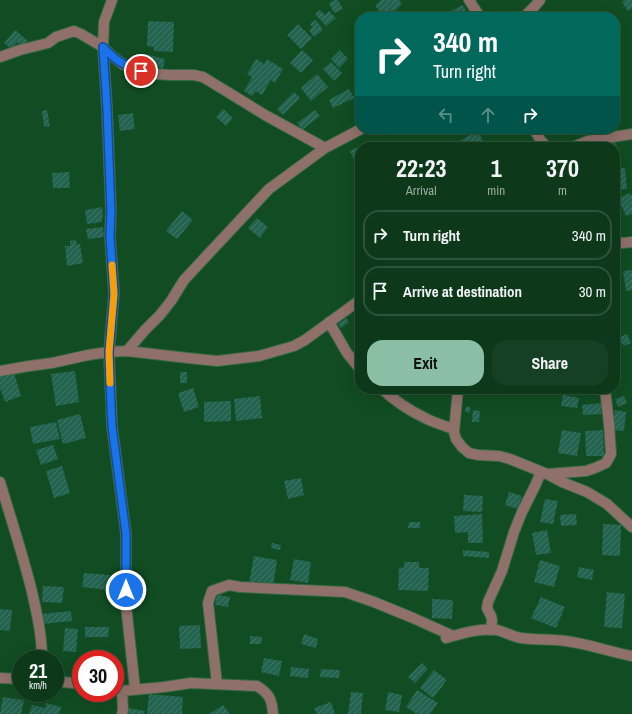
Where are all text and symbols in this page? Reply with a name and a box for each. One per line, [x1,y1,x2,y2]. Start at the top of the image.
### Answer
text: 340 m [433,23,498,61]
icon: right [367,28,419,80]
pin [124,54,158,88]
text: Turn right [433,59,496,84]
icon: arrive [130,60,152,82]
icon: left [435,104,457,126]
icon: ahead [477,104,499,126]
icon: right [519,104,541,126]
text: 22:23 [396,152,446,184]
text: 1 [491,152,502,184]
text: 370 [546,152,579,184]
text: Arrival [406,182,437,199]
text: min [487,182,505,199]
text: m [558,182,567,199]
icon: right [369,224,391,246]
text: Turn right [403,225,460,246]
text: 340 m [572,225,606,246]
icon: arrive [369,280,391,302]
text: Arrive at destination [403,281,522,302]
text: 30 m [579,281,606,302]
button: Exit [367,340,484,386]
button: Share [492,340,608,386]
position arrow [105,569,147,611]
speed limit sign: 30 [72,650,124,702]
text: 21 [29,657,47,684]
text: km/h [29,679,47,692]

